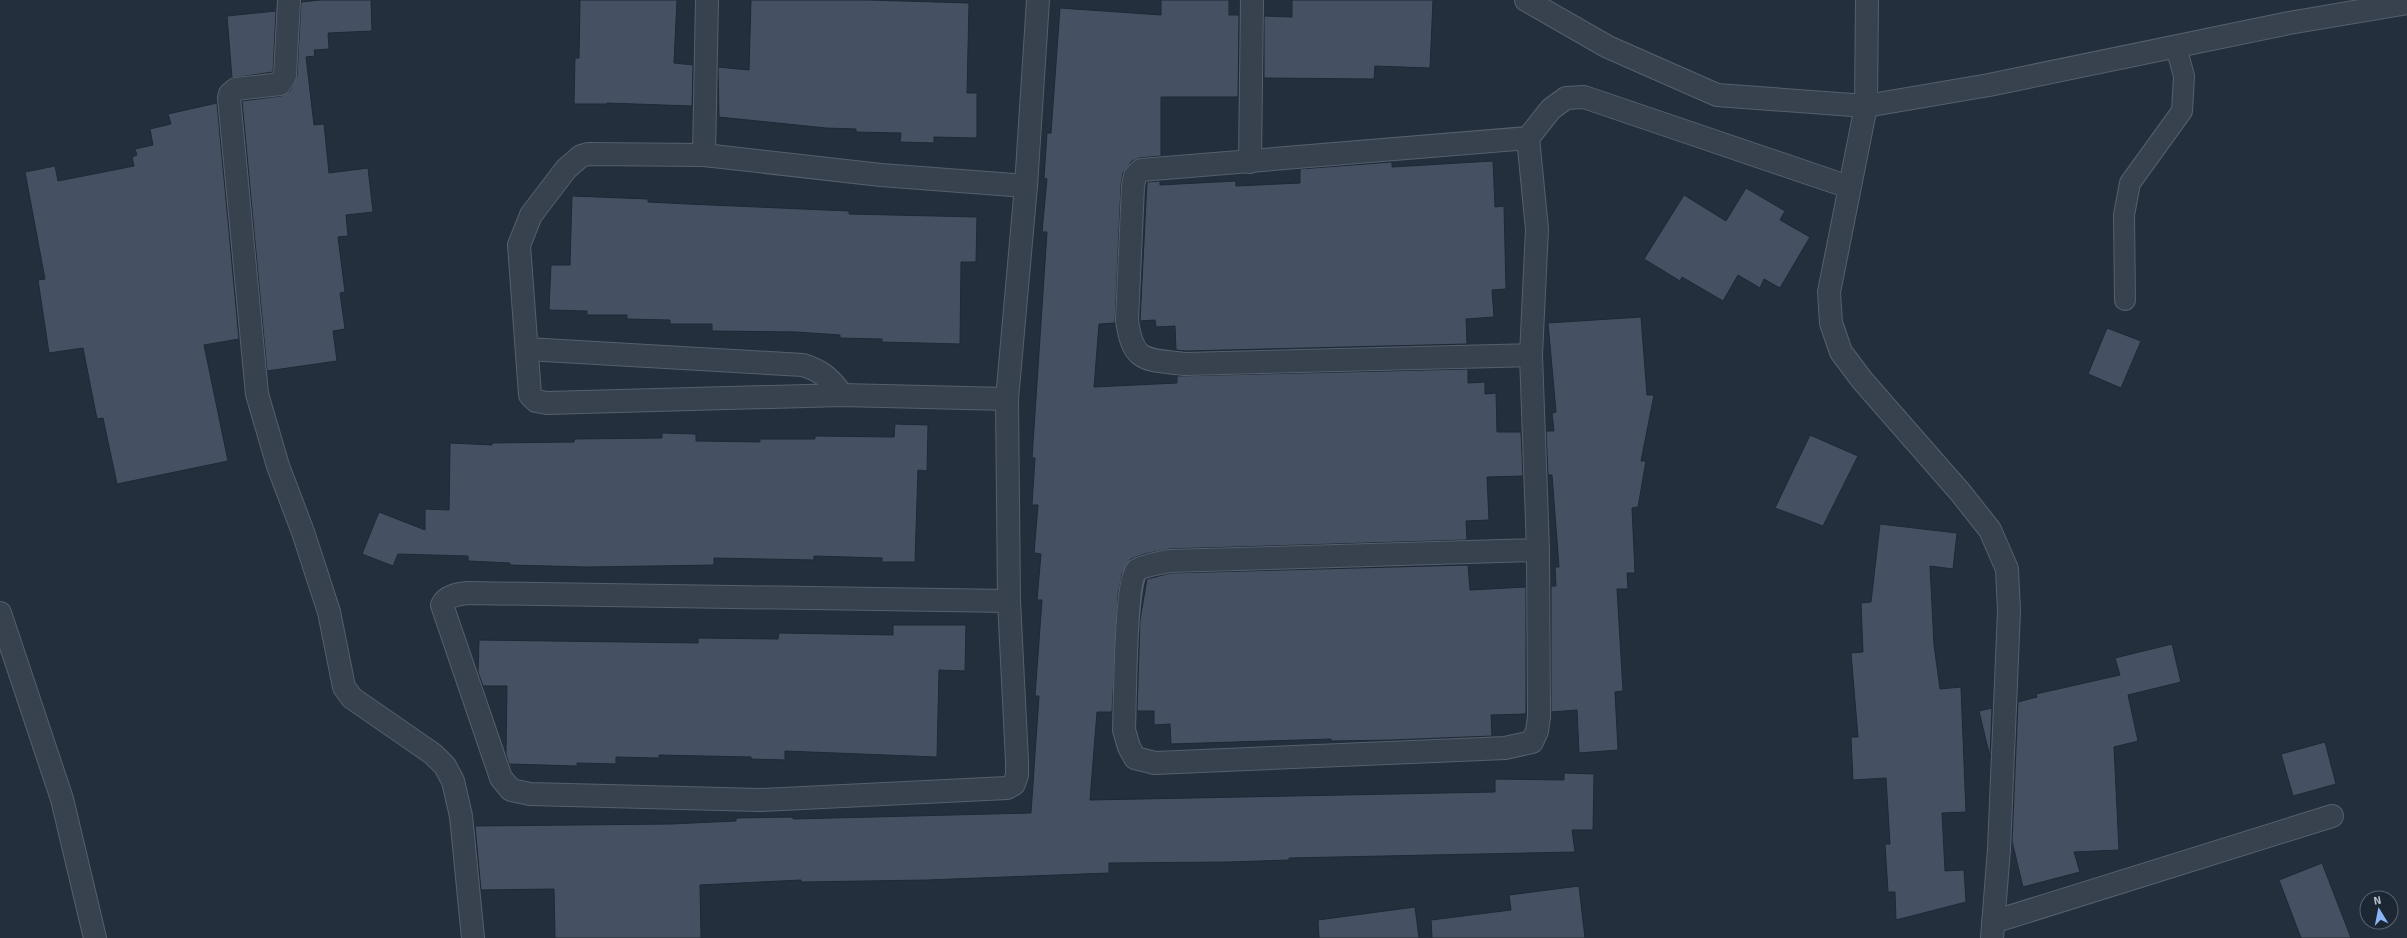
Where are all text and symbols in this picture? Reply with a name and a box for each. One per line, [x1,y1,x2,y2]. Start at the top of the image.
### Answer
north arrow [2359,890,2399,930]
text: N [2372,894,2382,908]

